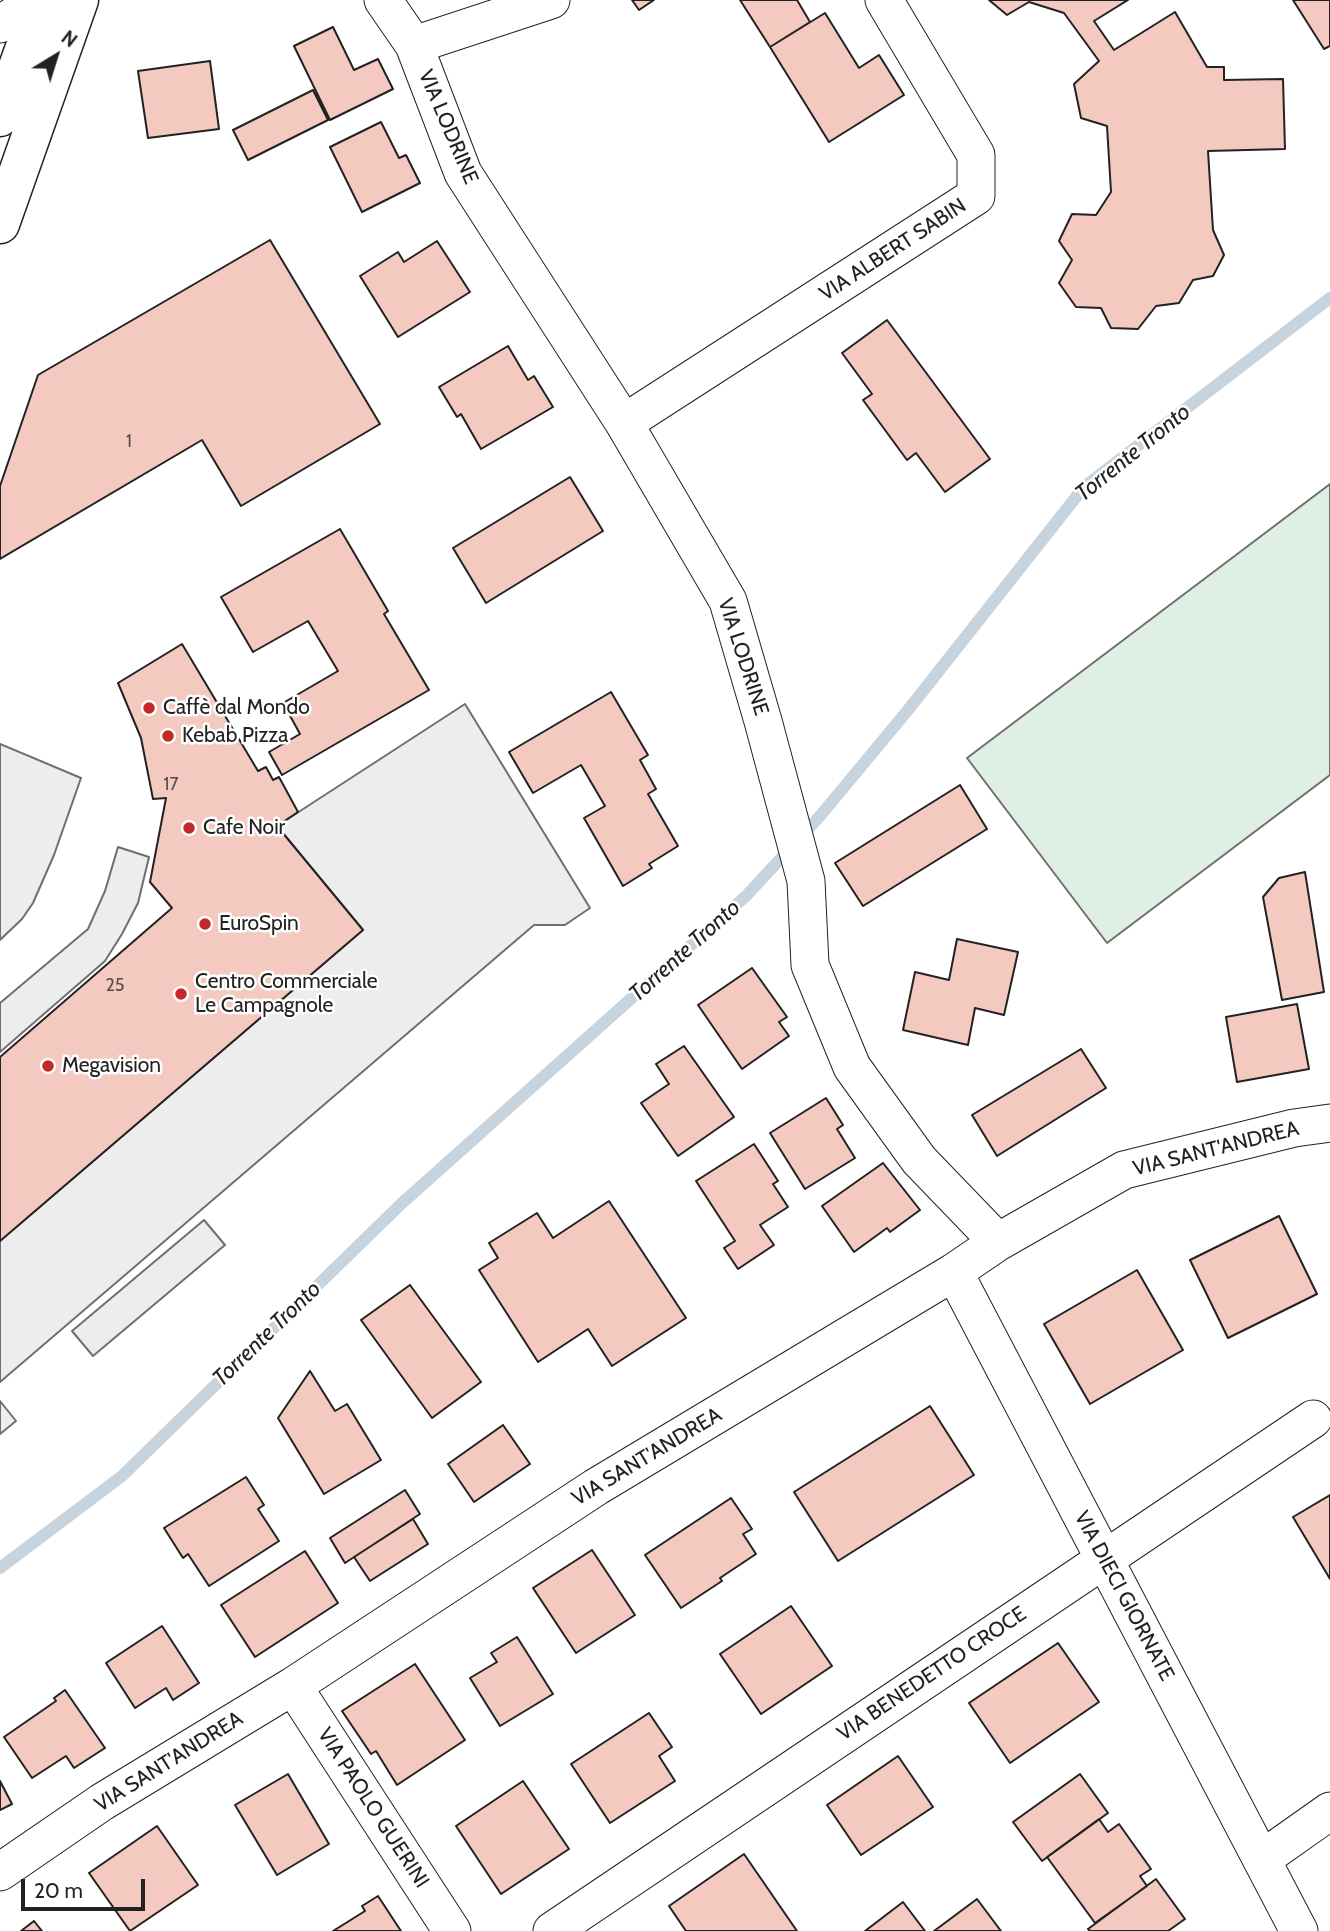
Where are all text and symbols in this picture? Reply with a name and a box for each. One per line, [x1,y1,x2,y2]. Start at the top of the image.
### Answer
north arrow [21,21,91,91]
text: N [57,26,82,52]
street label: VIA LODRINE [413,66,483,188]
street label: VIA ALBERT SABIN [815,193,971,307]
water label: Torrente Tronto [1070,398,1196,508]
house number: 1 [126,431,132,453]
street label: VIA LODRINE [712,595,774,719]
place label: Caffè dal Mondo [163,695,310,721]
marker: Caffè dal Mondo [141,700,157,716]
place label: Kebab Pizza [182,723,288,749]
marker: Kebab Pizza [160,728,176,744]
house number: 17 [164,774,178,796]
place label: Cafe Noir [203,815,285,841]
marker: Cafe Noir [181,820,197,836]
water label: Torrente Tronto [624,894,746,1008]
place label: EuroSpin [219,911,299,937]
marker: EuroSpin [197,916,213,932]
place label: Centro Commerciale Le Campagnole [195,969,377,1019]
house number: 25 [105,975,125,997]
marker: Centro Commerciale Le Campagnole [173,986,189,1002]
place label: Megavision [62,1053,161,1079]
marker: Megavision [40,1058,56,1074]
street label: VIA SANT'ANDREA [1131,1116,1301,1182]
water label: Torrente Tronto [207,1276,327,1392]
street label: VIA SANT'ANDREA [568,1402,726,1512]
street label: VIA DIECI GIORNATE [1069,1507,1179,1685]
street label: VIA BENEDETTO CROCE [833,1601,1031,1747]
street label: VIA SANT'ANDREA [90,1706,248,1818]
street label: VIA PAOLO GUERINI [312,1723,434,1893]
scale bar [24,1864,149,1908]
text: 20 m [34,1878,83,1903]

